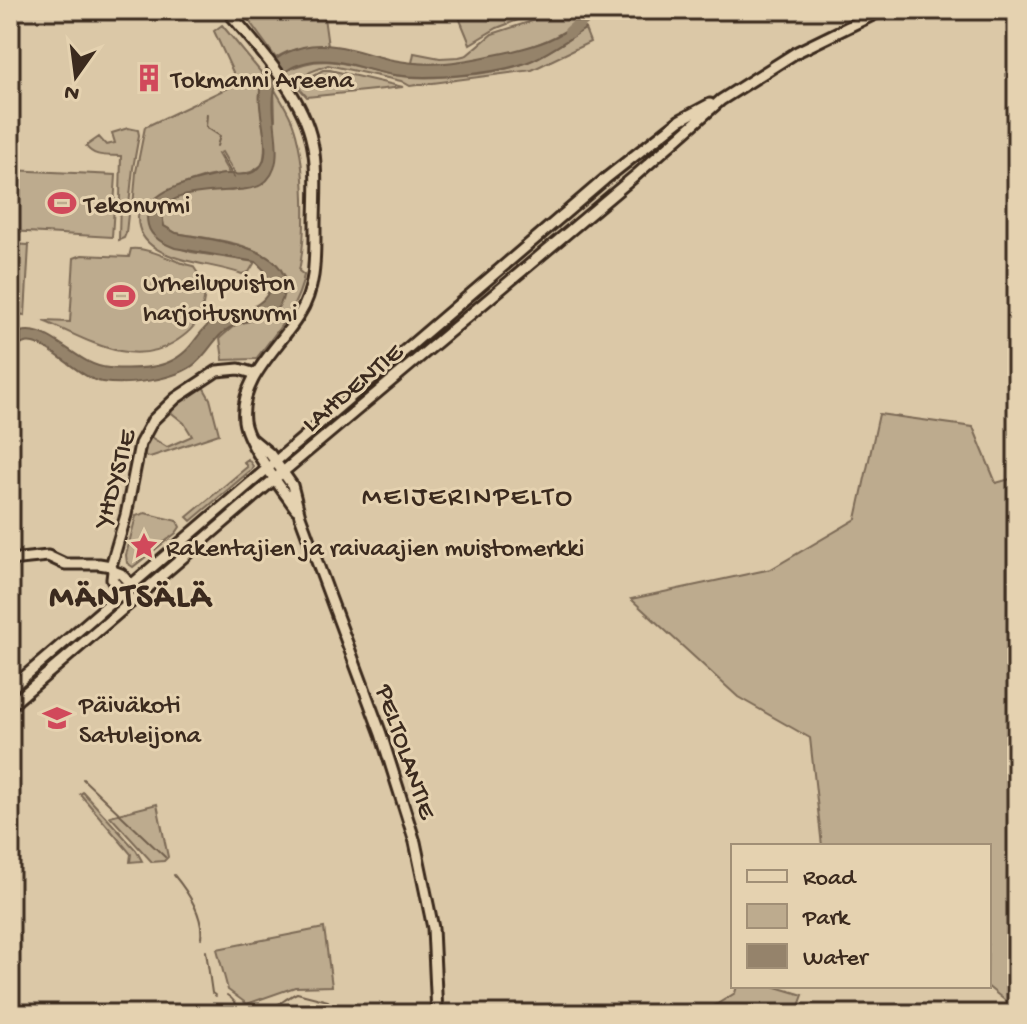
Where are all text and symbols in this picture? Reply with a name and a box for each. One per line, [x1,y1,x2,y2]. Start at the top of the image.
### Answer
north arrow [36,36,116,116]
building icon: Tokmanni Areena [134,63,164,93]
place label: Tokmanni Areena [169,67,355,98]
text: N [62,77,82,106]
sports icon: Tekonurmi [47,188,77,218]
place label: Tekonurmi [82,192,190,223]
place label: Urheilupuiston harjoitusnurmi [143,270,298,331]
sports icon: Urheilupuiston harjoitusnurmi [106,281,136,311]
street label: LAHDENTIE [297,338,411,441]
street label: YHDYSTIE [89,426,146,534]
district label: MEIJERINPELTO [362,482,574,515]
place icon: Rakentajien ja raivaajien muistomerkki [129,531,159,561]
place label: Rakentajien ja raivaajien muistomerkki [166,535,584,566]
district label: MÄNTSÄLÄ [49,579,214,619]
street label: PELTOLANTIE [366,680,441,824]
place label: Päiväkoti Satuleijona [78,692,203,753]
school or university icon: Päiväkoti Satuleijona [42,703,72,733]
legend [731,844,991,988]
text: Road [803,865,857,894]
text: Park [802,905,851,934]
text: Water [803,945,870,974]

